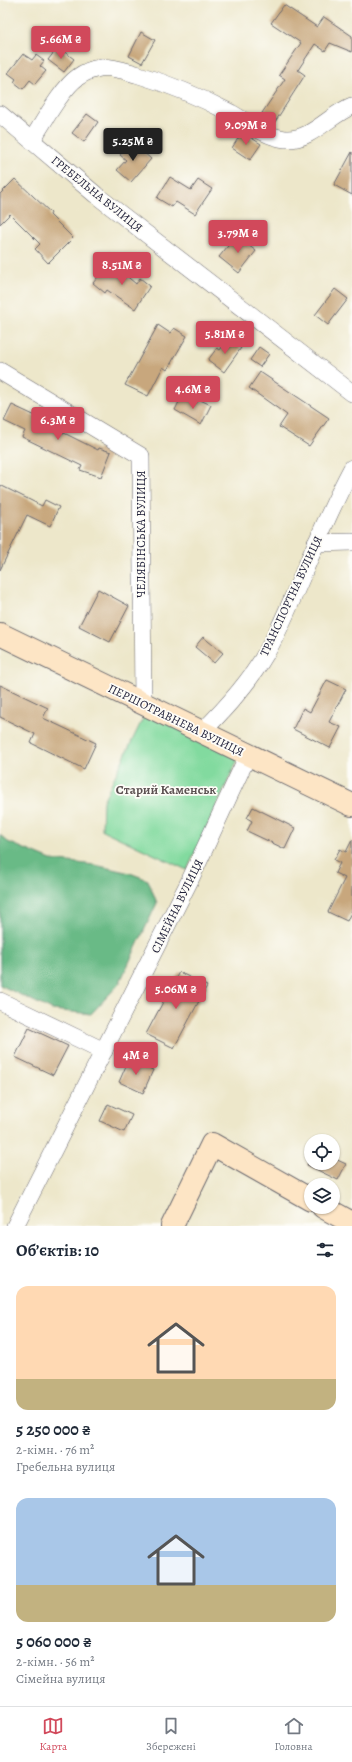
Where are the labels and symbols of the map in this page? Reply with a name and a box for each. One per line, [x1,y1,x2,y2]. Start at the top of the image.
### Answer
pin: 5.66M ₴ [24,26,98,60]
pin: 9.09M ₴ [209,112,283,146]
pin: 5.25M ₴ [96,128,170,162]
street label: ГРЕБЕЛЬНА ВУЛИЦЯ [48,152,146,236]
pin: 3.79M ₴ [201,220,275,254]
pin: 8.51M ₴ [85,252,159,286]
pin: 5.81M ₴ [188,321,262,355]
pin: 4.6M ₴ [160,376,226,410]
pin: 6.3M ₴ [25,407,91,441]
street label: ЧЕЛЯБІНСЬКА ВУЛИЦЯ [133,470,149,598]
street label: ТРАНСПОРТНА ВУЛИЦЯ [256,533,326,659]
street label: ПЕРШОТРАВНЕВА ВУЛИЦЯ [105,680,247,760]
district label: Старий Каменськ [116,781,216,798]
street label: СІМЕЙНА ВУЛИЦЯ [147,856,207,956]
pin: 5.06M ₴ [139,976,213,1010]
pin: 4M ₴ [112,1042,160,1076]

